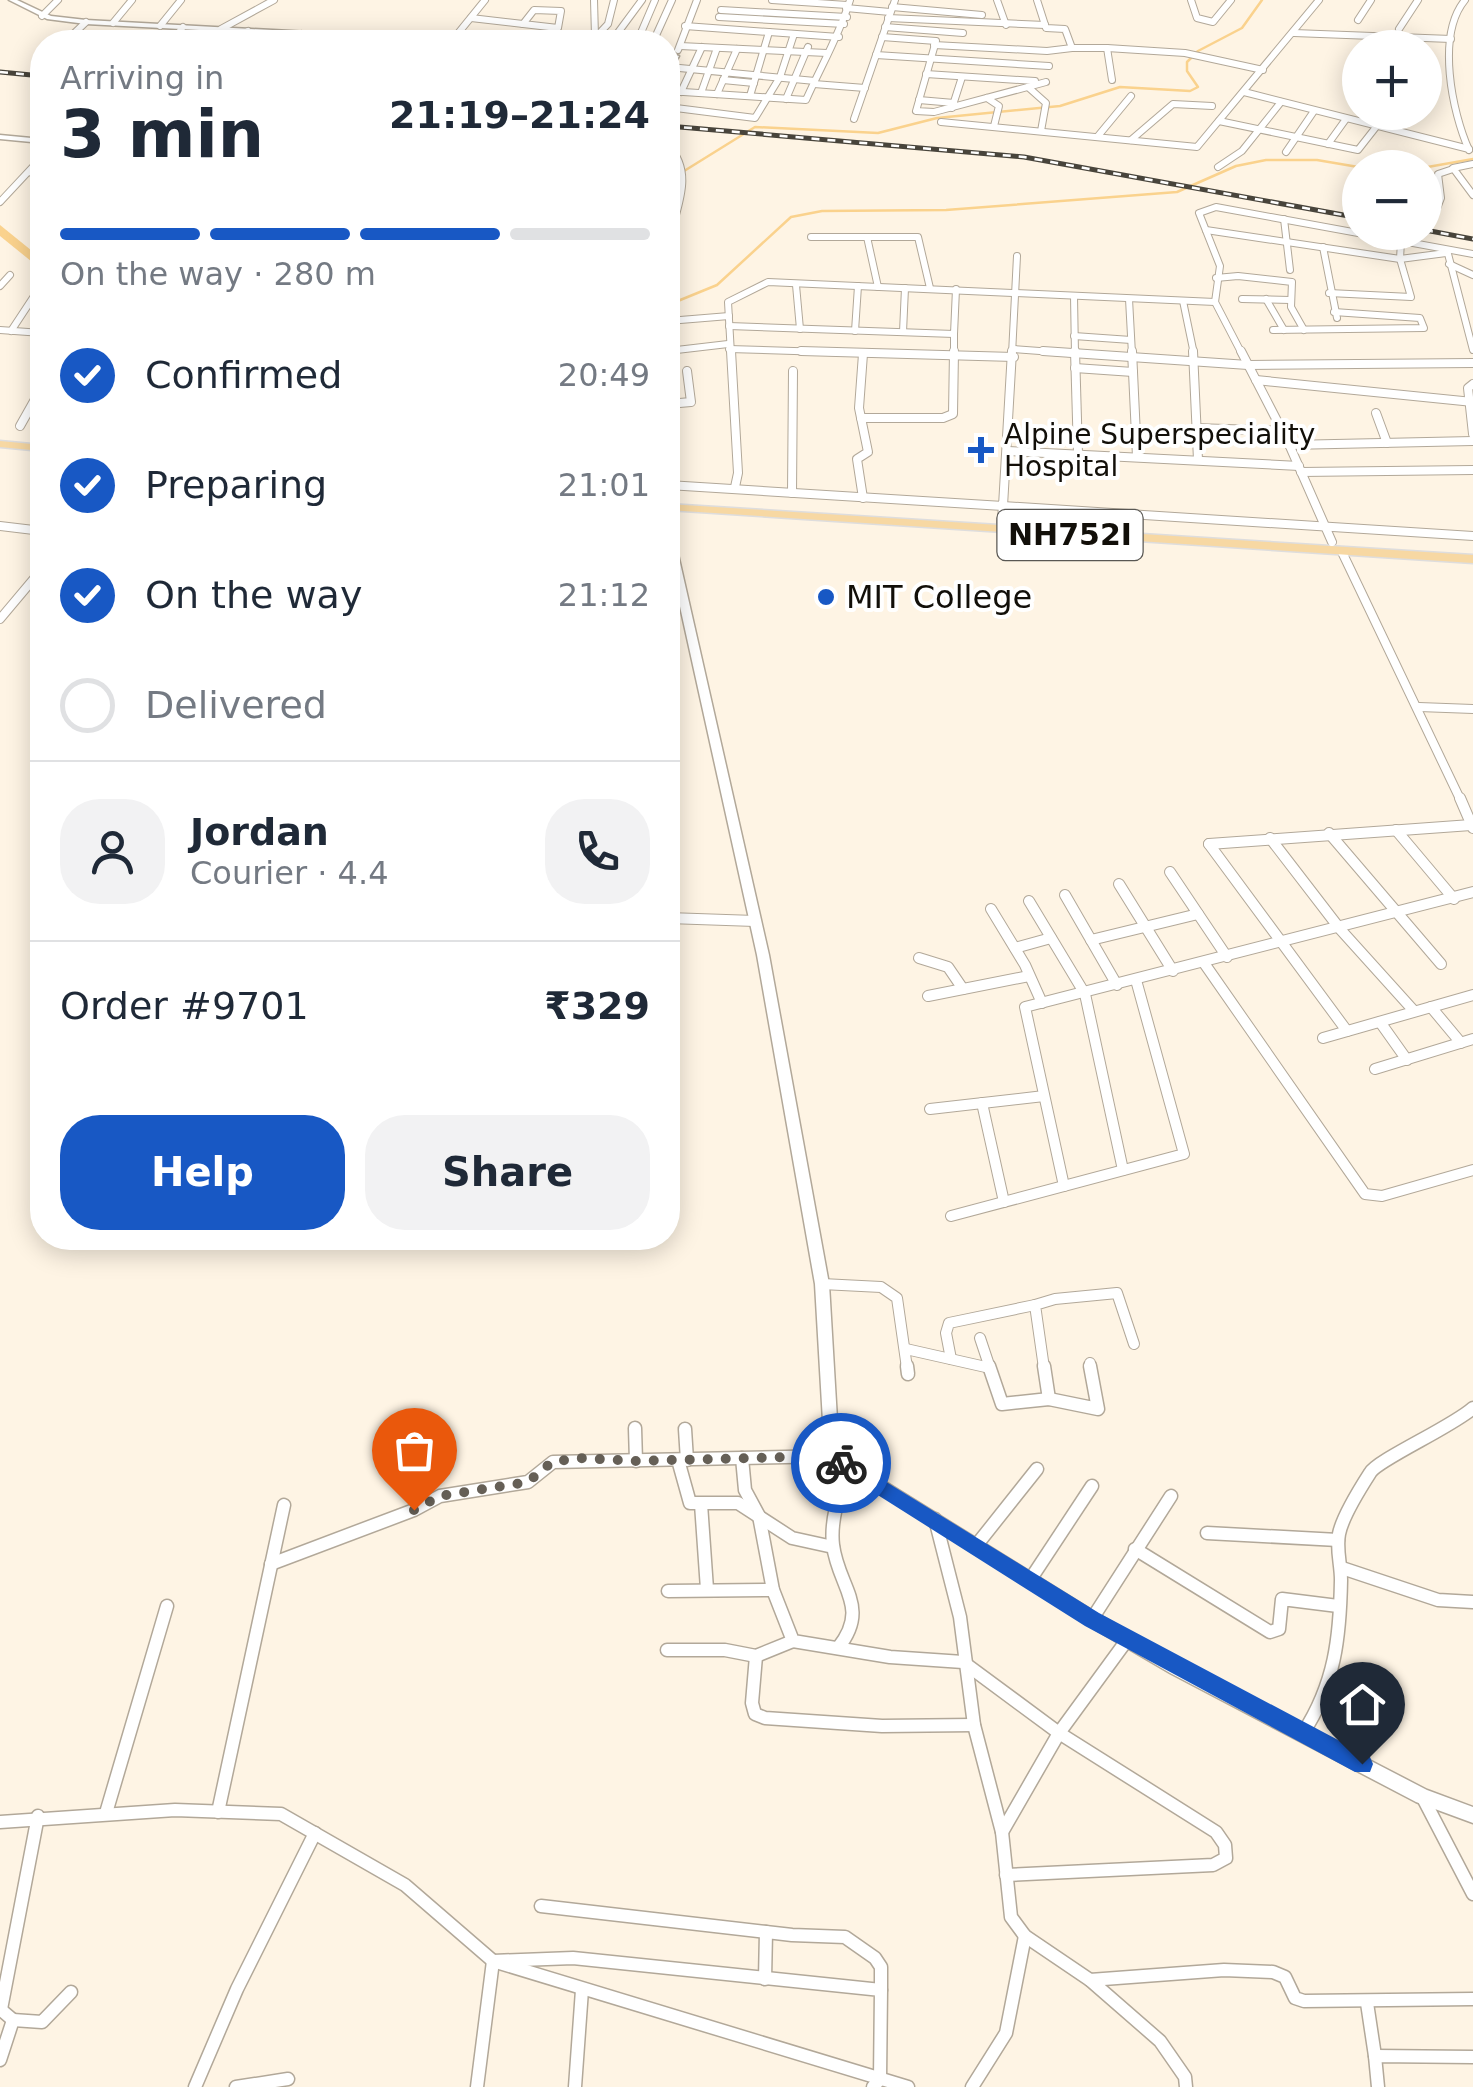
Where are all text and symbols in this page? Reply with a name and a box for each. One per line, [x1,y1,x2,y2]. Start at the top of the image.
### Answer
map controls [1342,30,1442,250]
button: + [1342,30,1442,130]
text: Arriving in [60,59,224,97]
text: 21:19–21:24 [389,93,650,137]
text: 3 min [60,97,264,172]
button: − [1342,150,1442,250]
text: On the way · 280 m [60,255,376,293]
icon: check [60,348,115,403]
text: Confirmed [145,353,342,397]
text: 20:49 [558,356,650,394]
place label: Alpine Superspeciality Hospital [1004,418,1315,483]
marker: Alpine Superspeciality Hospital [968,437,994,463]
icon: check [60,458,115,513]
text: Preparing [145,463,327,507]
text: 21:01 [558,466,650,504]
road number: NH752I [998,510,1142,560]
icon: check [60,568,115,623]
text: On the way [145,573,362,617]
text: 21:12 [558,576,650,614]
place label: MIT College [846,578,1032,616]
marker: MIT College [815,586,837,608]
text: Delivered [145,683,327,727]
button: person [60,799,165,904]
button: phone [545,799,650,904]
text: Jordan [190,810,329,854]
text: Courier · 4.4 [190,854,389,892]
text: Order #9701 [60,984,309,1028]
text: ₹329 [544,984,650,1028]
button: Help [60,1115,345,1230]
button: Share [365,1115,650,1230]
pin [372,1408,457,1511]
courier [791,1413,891,1513]
icon: bag [387,1423,442,1478]
icon: bike [814,1436,869,1491]
pin [1320,1662,1405,1765]
icon: home [1335,1677,1390,1732]

